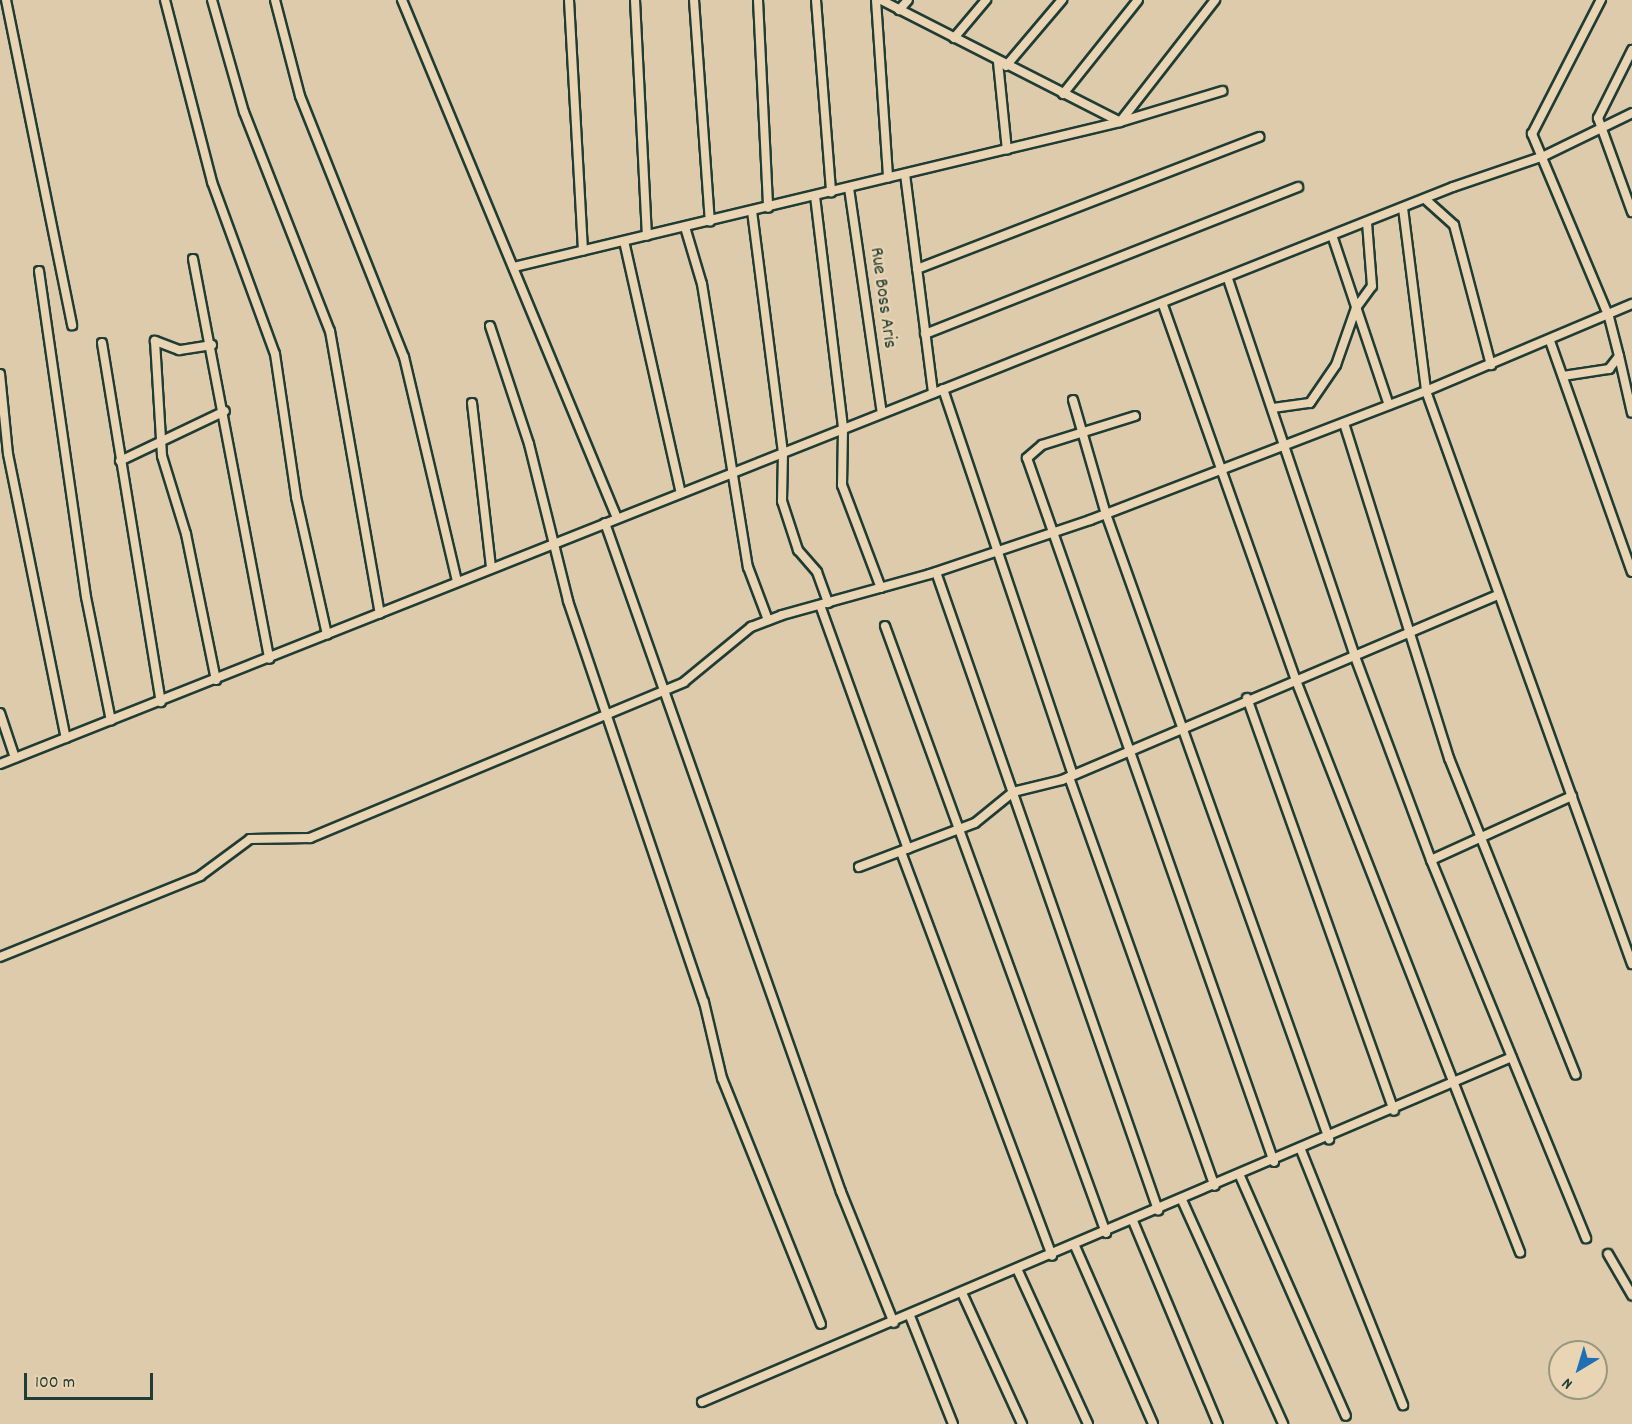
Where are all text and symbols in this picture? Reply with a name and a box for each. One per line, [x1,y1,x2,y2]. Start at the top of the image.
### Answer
street label: Rue Boss Aris [863,246,901,350]
north arrow [1548,1340,1608,1400]
scale bar [27,1361,156,1399]
text: 100 m [35,1371,75,1396]
text: N [1558,1372,1578,1394]

